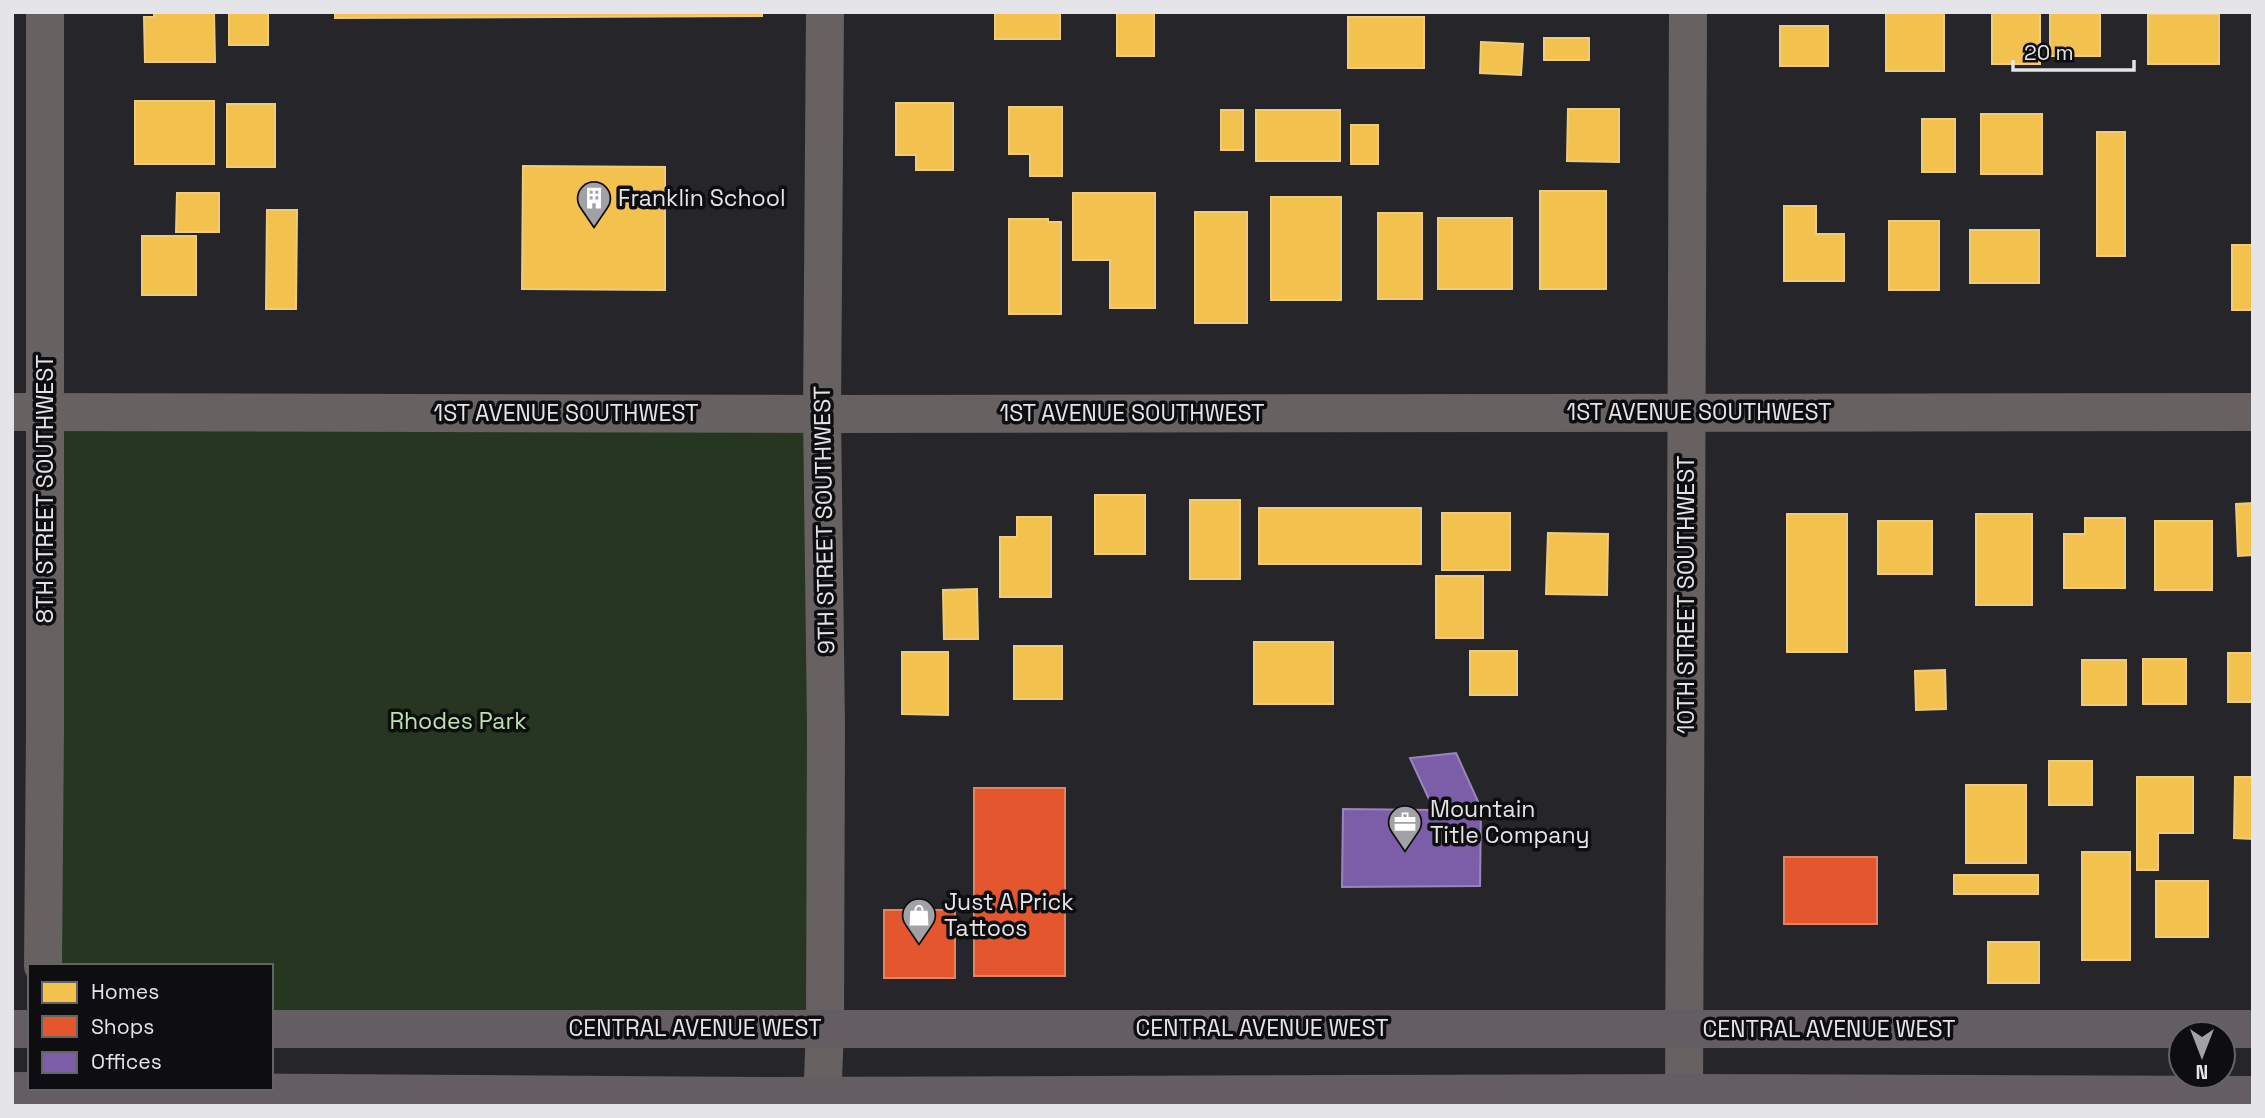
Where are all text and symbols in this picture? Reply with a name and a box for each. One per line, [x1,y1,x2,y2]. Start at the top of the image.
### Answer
scale bar [2013,28,2134,72]
text: 20 m [2024,39,2074,66]
building icon: Franklin School [575,179,613,228]
place label: Franklin School [618,183,786,213]
street label: 8TH STREET SOUTHWEST [30,355,60,623]
street label: 9TH STREET SOUTHWEST [807,386,841,654]
street label: 1ST AVENUE SOUTHWEST [1567,397,1831,427]
street label: 1ST AVENUE SOUTHWEST [434,398,698,428]
street label: 1ST AVENUE SOUTHWEST [1000,398,1264,428]
street label: 10TH STREET SOUTHWEST [1671,456,1701,734]
park label: Rhodes Park [389,706,527,736]
place label: Mountain Title Company [1430,794,1589,850]
office icon: Mountain Title Company [1386,803,1424,852]
place label: Just A Prick Tattoos [944,887,1074,943]
shop icon: Just A Prick Tattoos [900,896,938,945]
legend [28,964,273,1090]
text: Homes [91,978,159,1005]
text: Shops [91,1013,154,1040]
street label: CENTRAL AVENUE WEST [569,1013,821,1043]
street label: CENTRAL AVENUE WEST [1136,1013,1388,1043]
street label: CENTRAL AVENUE WEST [1703,1014,1955,1044]
north arrow [2167,1020,2237,1090]
text: Offices [91,1048,162,1075]
text: N [2196,1059,2208,1084]

